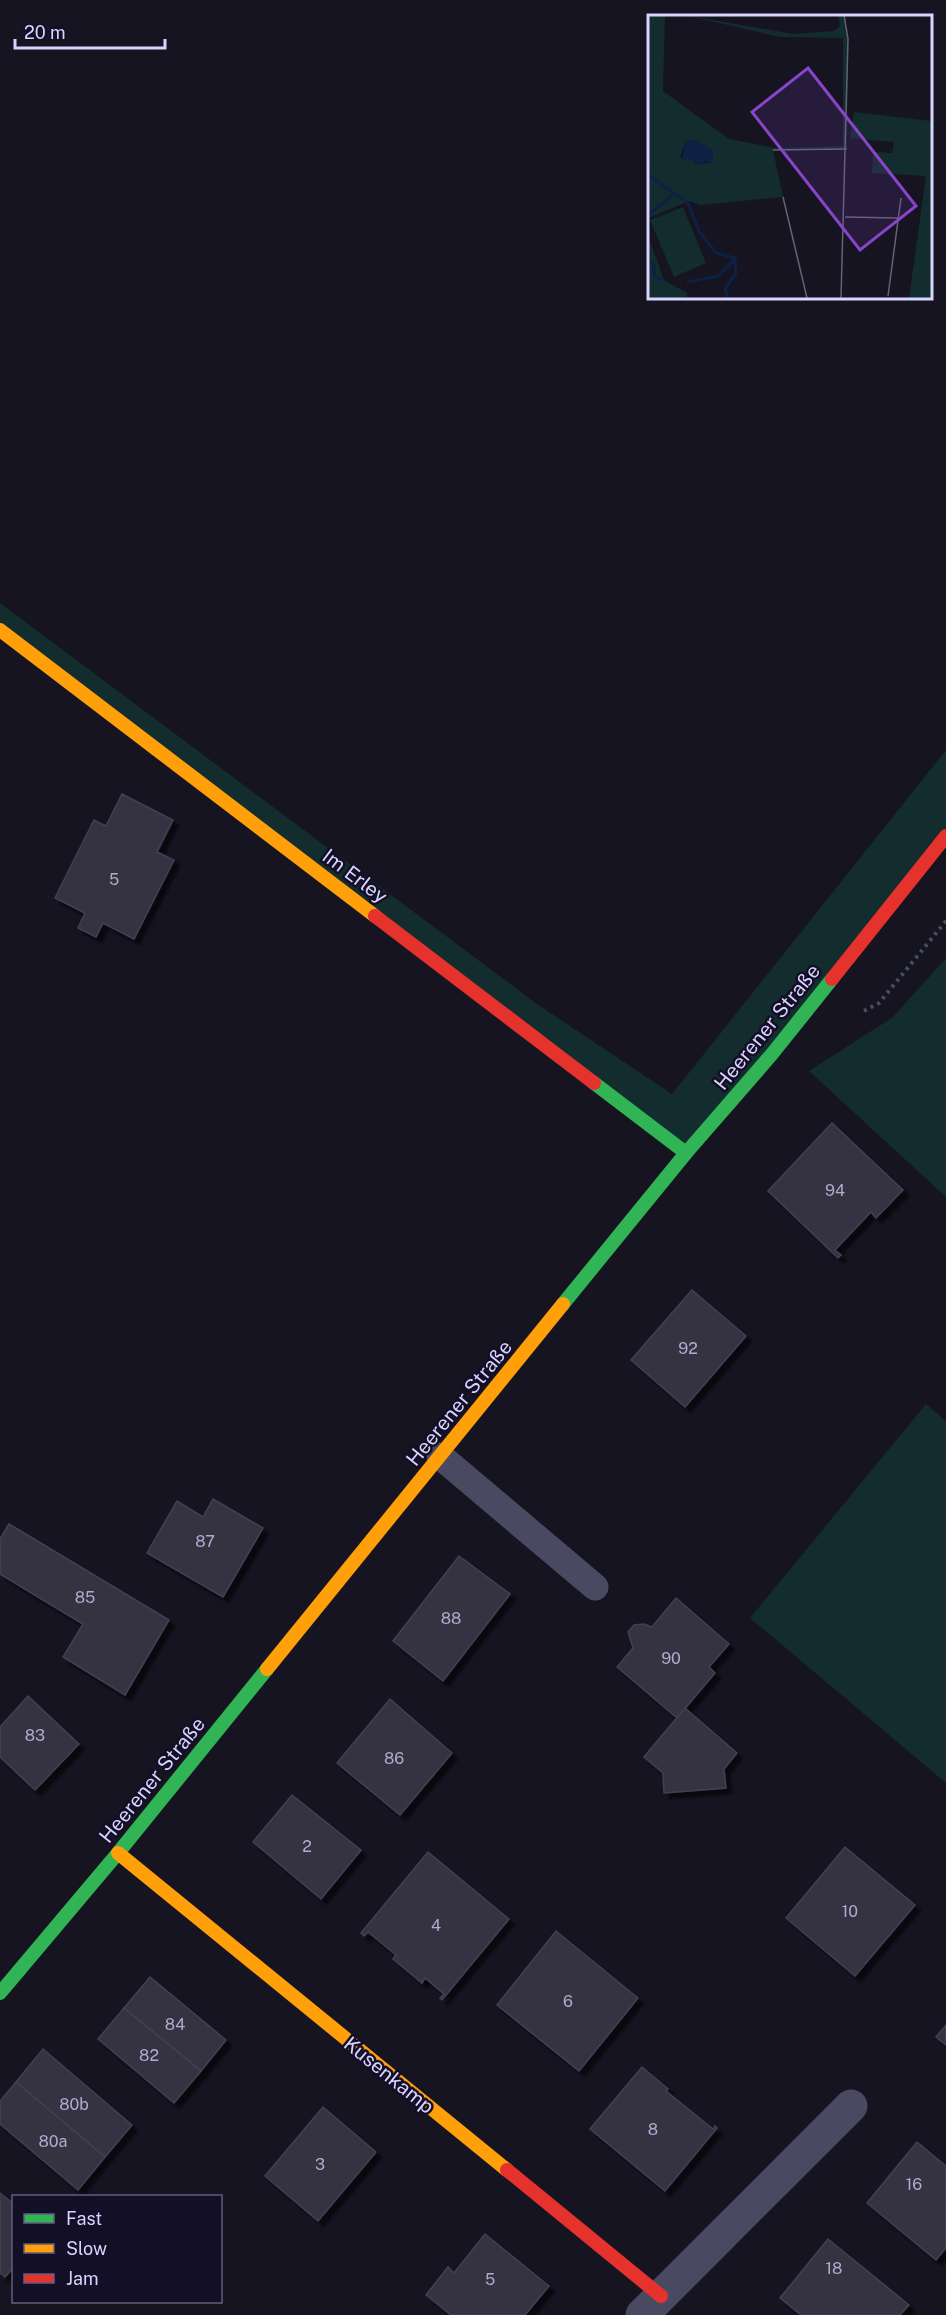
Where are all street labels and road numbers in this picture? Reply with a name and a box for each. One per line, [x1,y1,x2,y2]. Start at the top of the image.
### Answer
street label: Im Erley [318,844,392,908]
street label: Heerener Straße [709,959,825,1095]
street label: Heerener Straße [401,1335,517,1471]
street label: Heerener Straße [94,1712,210,1848]
street label: Kusenkamp [339,2031,439,2119]

